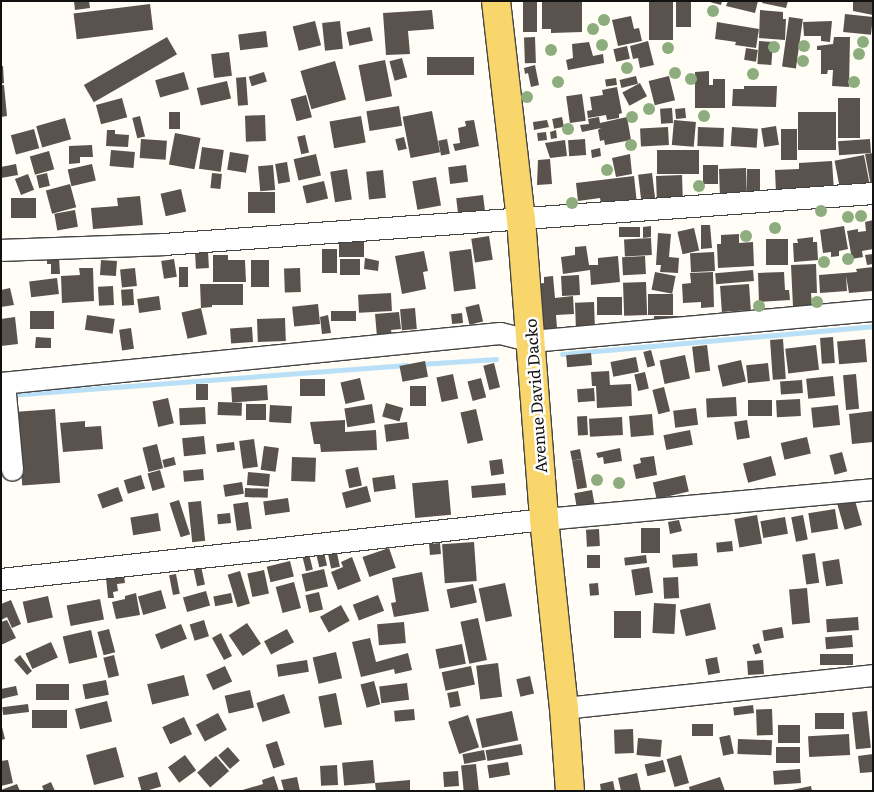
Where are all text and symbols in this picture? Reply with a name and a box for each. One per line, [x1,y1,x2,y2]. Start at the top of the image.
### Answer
street label: Avenue David Dacko [520,318,550,474]

